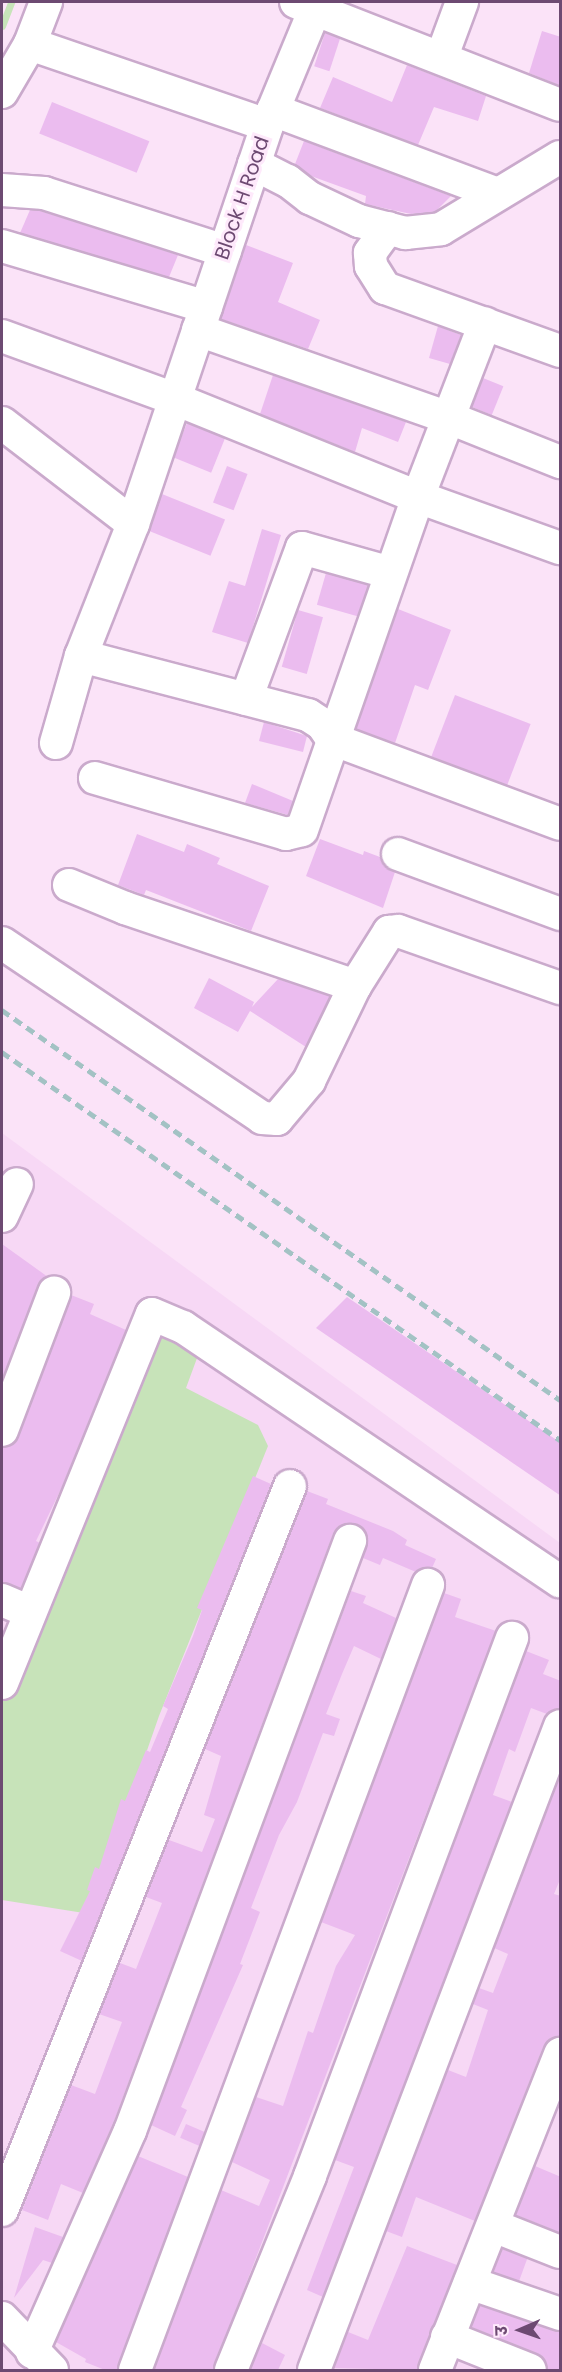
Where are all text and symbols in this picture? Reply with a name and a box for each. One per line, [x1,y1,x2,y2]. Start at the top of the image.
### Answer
street label: Block H Road [210,133,274,263]
north arrow [490,2300,550,2360]
text: उ [490,2326,513,2336]

